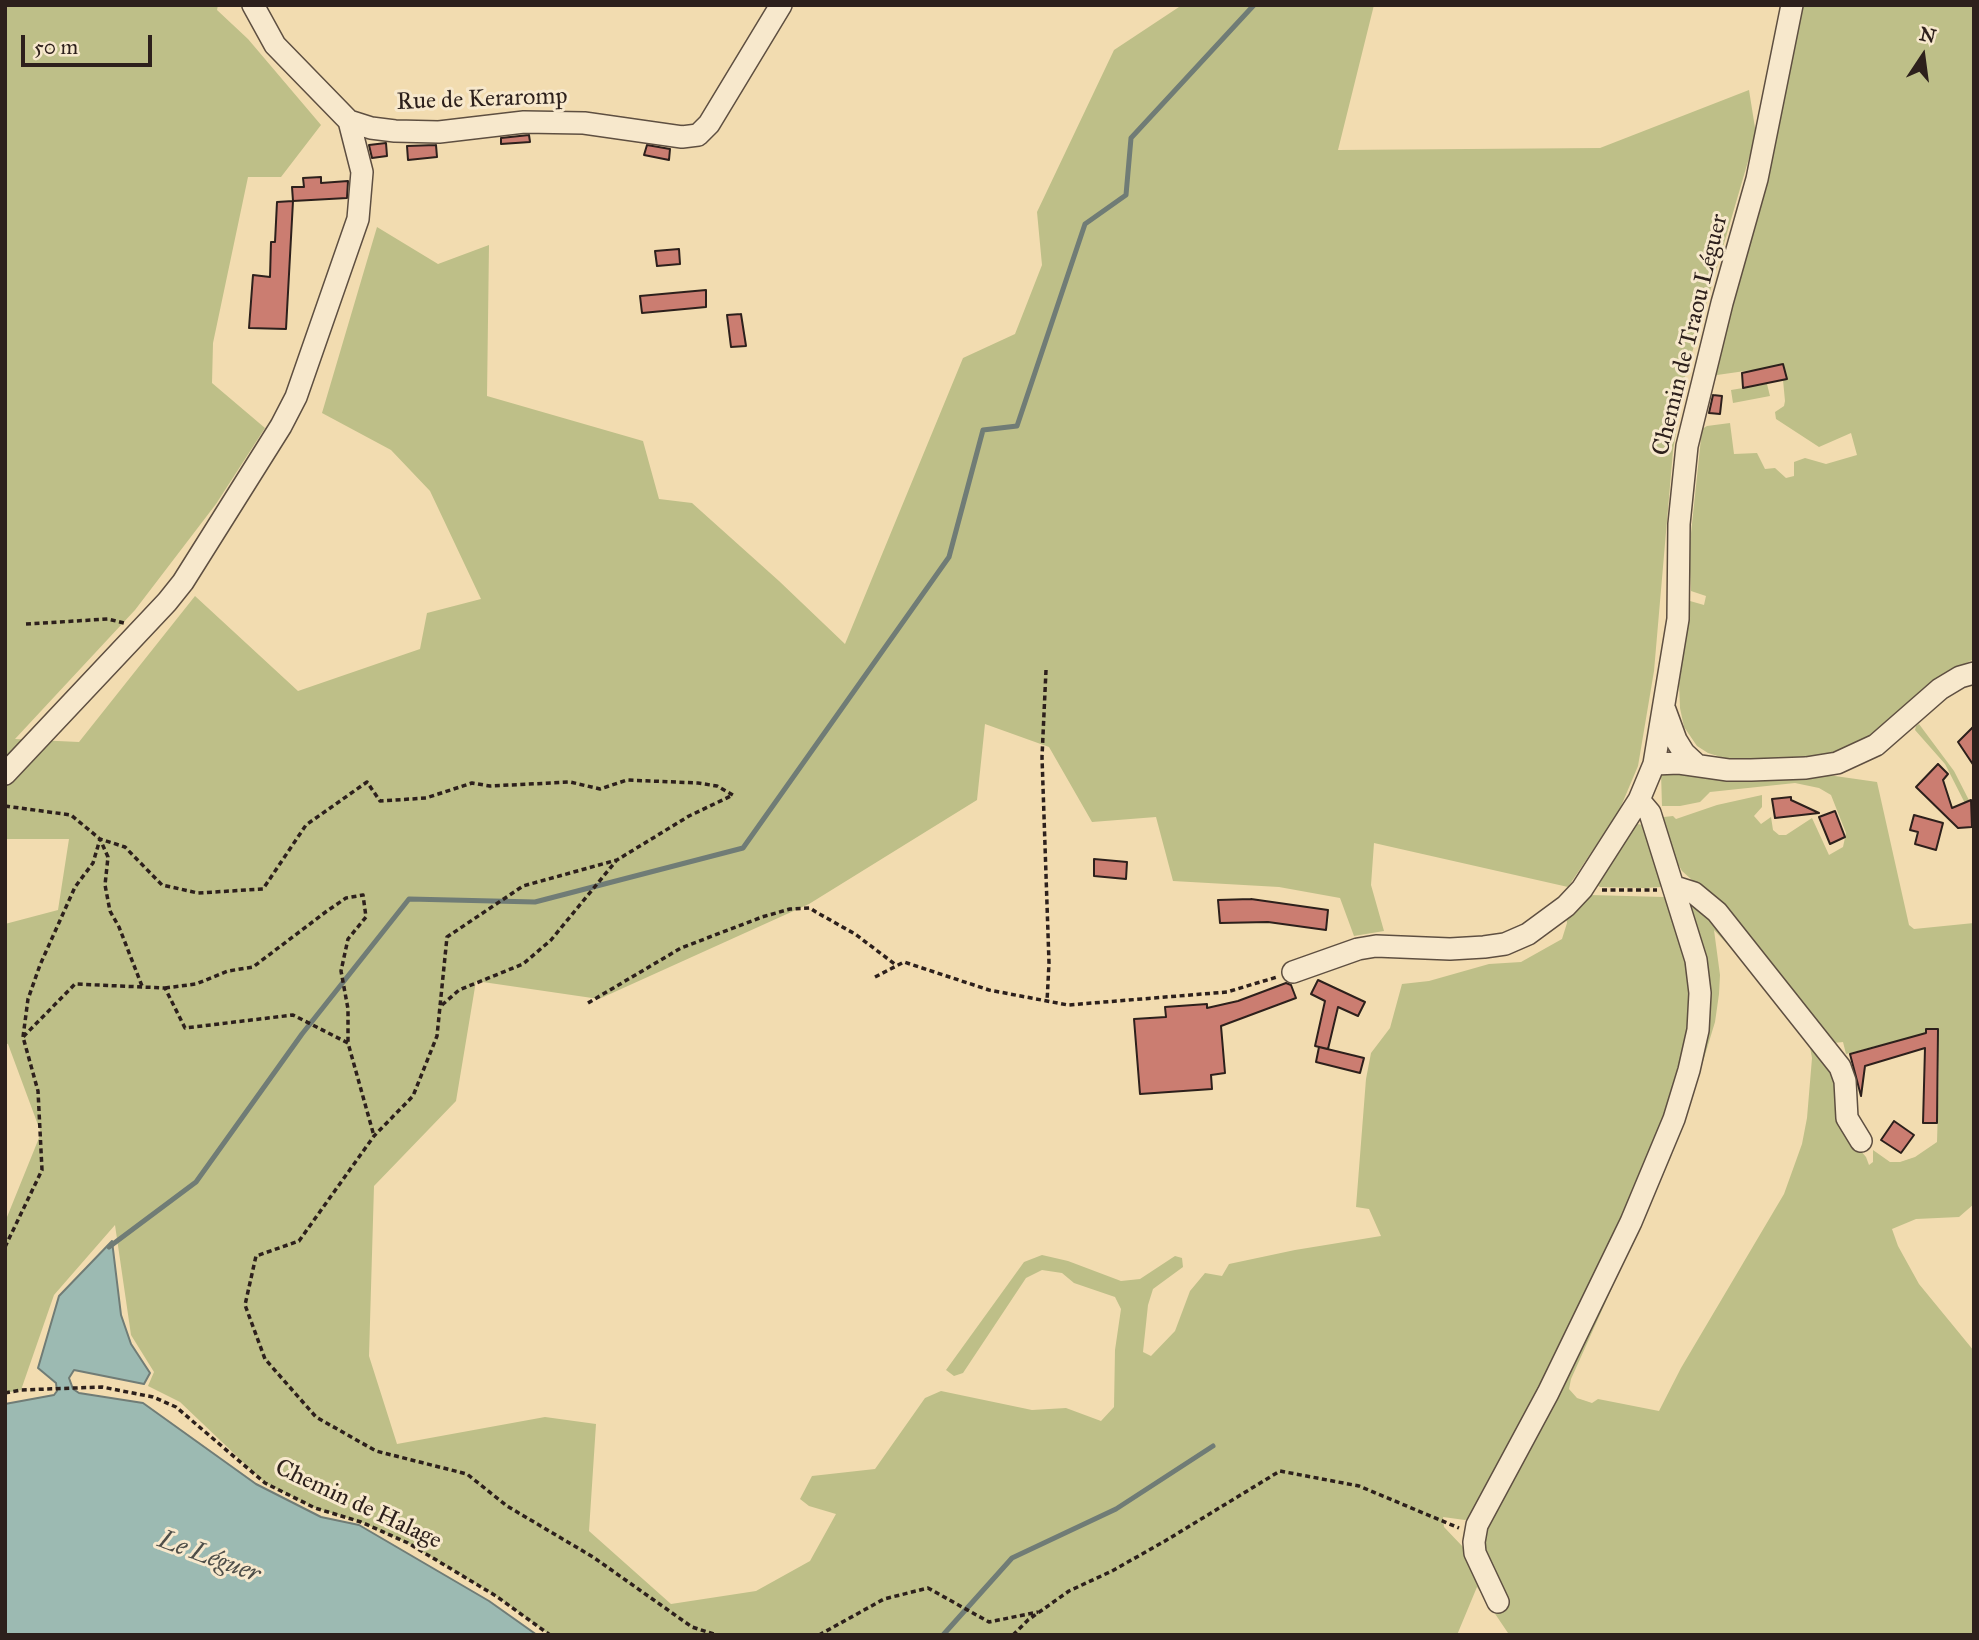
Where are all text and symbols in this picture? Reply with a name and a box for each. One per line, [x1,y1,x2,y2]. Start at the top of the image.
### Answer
scale bar [24,21,156,65]
north arrow [1888,21,1958,91]
text: N [1917,22,1938,48]
text: 50 m [34,34,78,60]
street label: Rue de Keraromp [396,83,568,117]
street label: Chemin de Traou Léguer [1647,211,1735,459]
street label: Chemin de Halage [270,1454,446,1556]
water label: Le Léguer [154,1525,264,1591]

